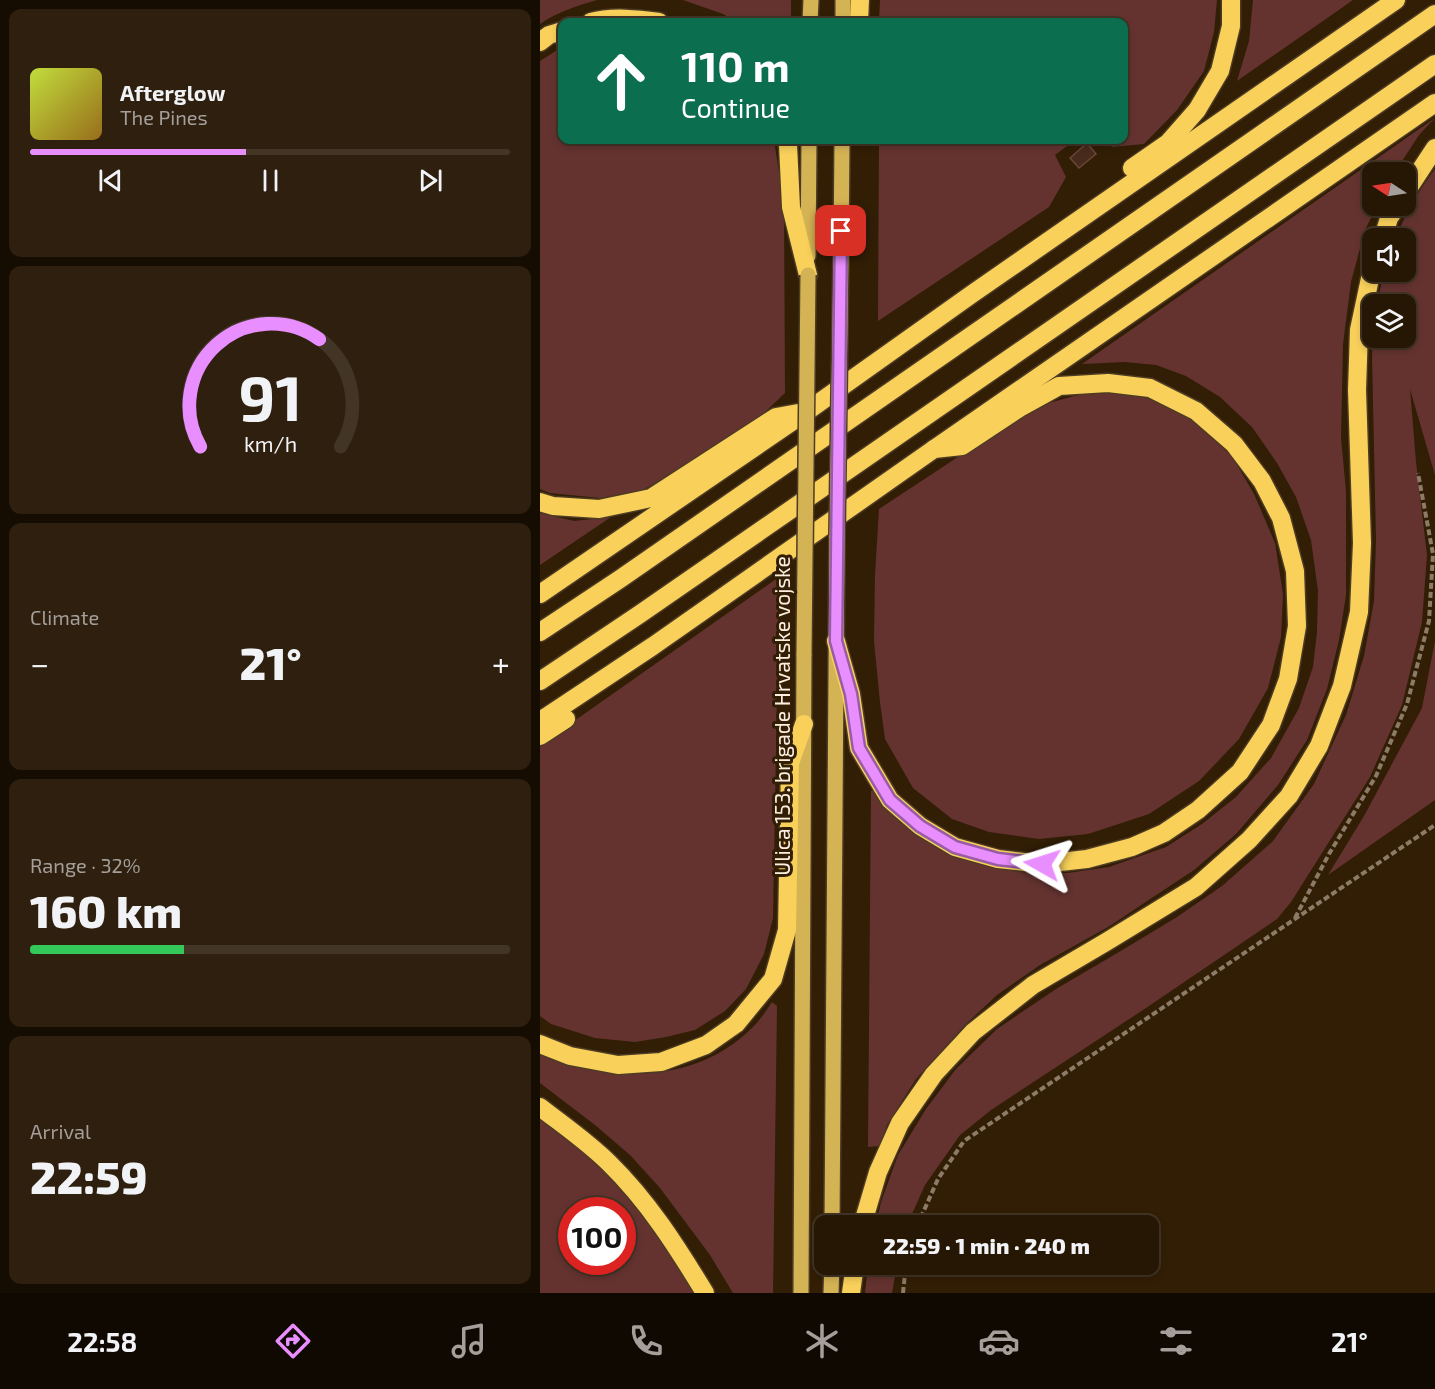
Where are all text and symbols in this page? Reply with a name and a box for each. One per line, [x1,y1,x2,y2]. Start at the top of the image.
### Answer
text: 110 m [681,40,790,90]
icon: ahead [582,42,660,120]
text: Afterglow [120,79,225,105]
text: Continue [681,91,790,123]
text: The Pines [120,105,208,129]
north arrow [1362,162,1416,216]
map controls [1362,162,1416,348]
icon: previous [94,164,127,197]
icon: pause [254,164,287,197]
icon: next [414,164,447,197]
pin [815,205,866,256]
icon: arrive [824,214,857,247]
button: sound [1362,228,1416,282]
button: layers [1362,294,1416,348]
text: 91 [238,359,302,434]
text: km/h [243,431,297,456]
street label: Ulica 153. brigade Hrvatske vojske [769,556,795,876]
text: Climate [30,605,99,629]
text: 21° [240,635,302,689]
text: − [30,643,49,683]
text: + [492,643,510,683]
position arrow [1010,832,1074,896]
text: Range · 32% [30,853,141,877]
text: 160 km [30,883,182,937]
text: Arrival [30,1119,91,1143]
text: 22:59 [30,1149,148,1203]
speed limit sign: 100 [558,1197,636,1275]
text: 22:59 · 1 min · 240 m [883,1232,1090,1258]
icon: directions [272,1320,314,1362]
icon: music [448,1320,490,1362]
icon: phone [625,1320,667,1362]
icon: climate [801,1320,843,1362]
icon: car [978,1320,1020,1362]
icon: filters [1155,1320,1197,1362]
text: 22:58 [67,1325,137,1357]
text: 21° [1331,1325,1368,1357]

